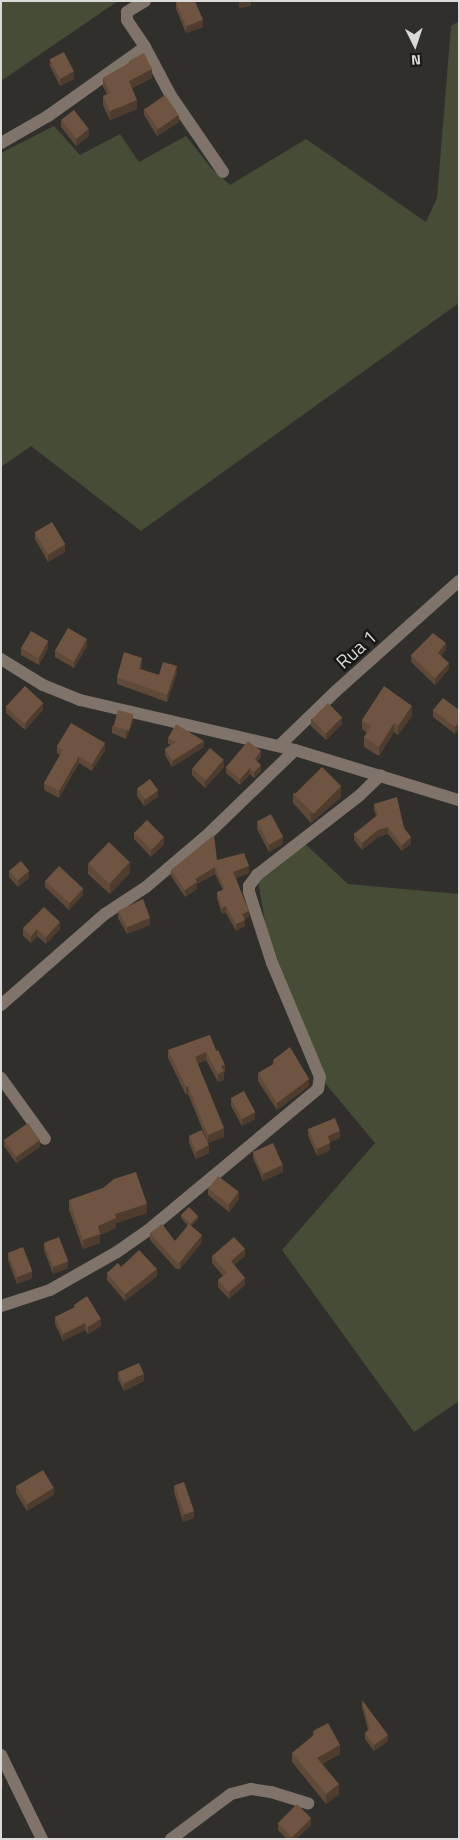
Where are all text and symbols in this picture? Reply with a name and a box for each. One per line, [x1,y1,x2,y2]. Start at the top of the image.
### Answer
north arrow [390,20,440,70]
text: N [411,50,422,71]
street label: Rua 1 [331,625,381,673]

